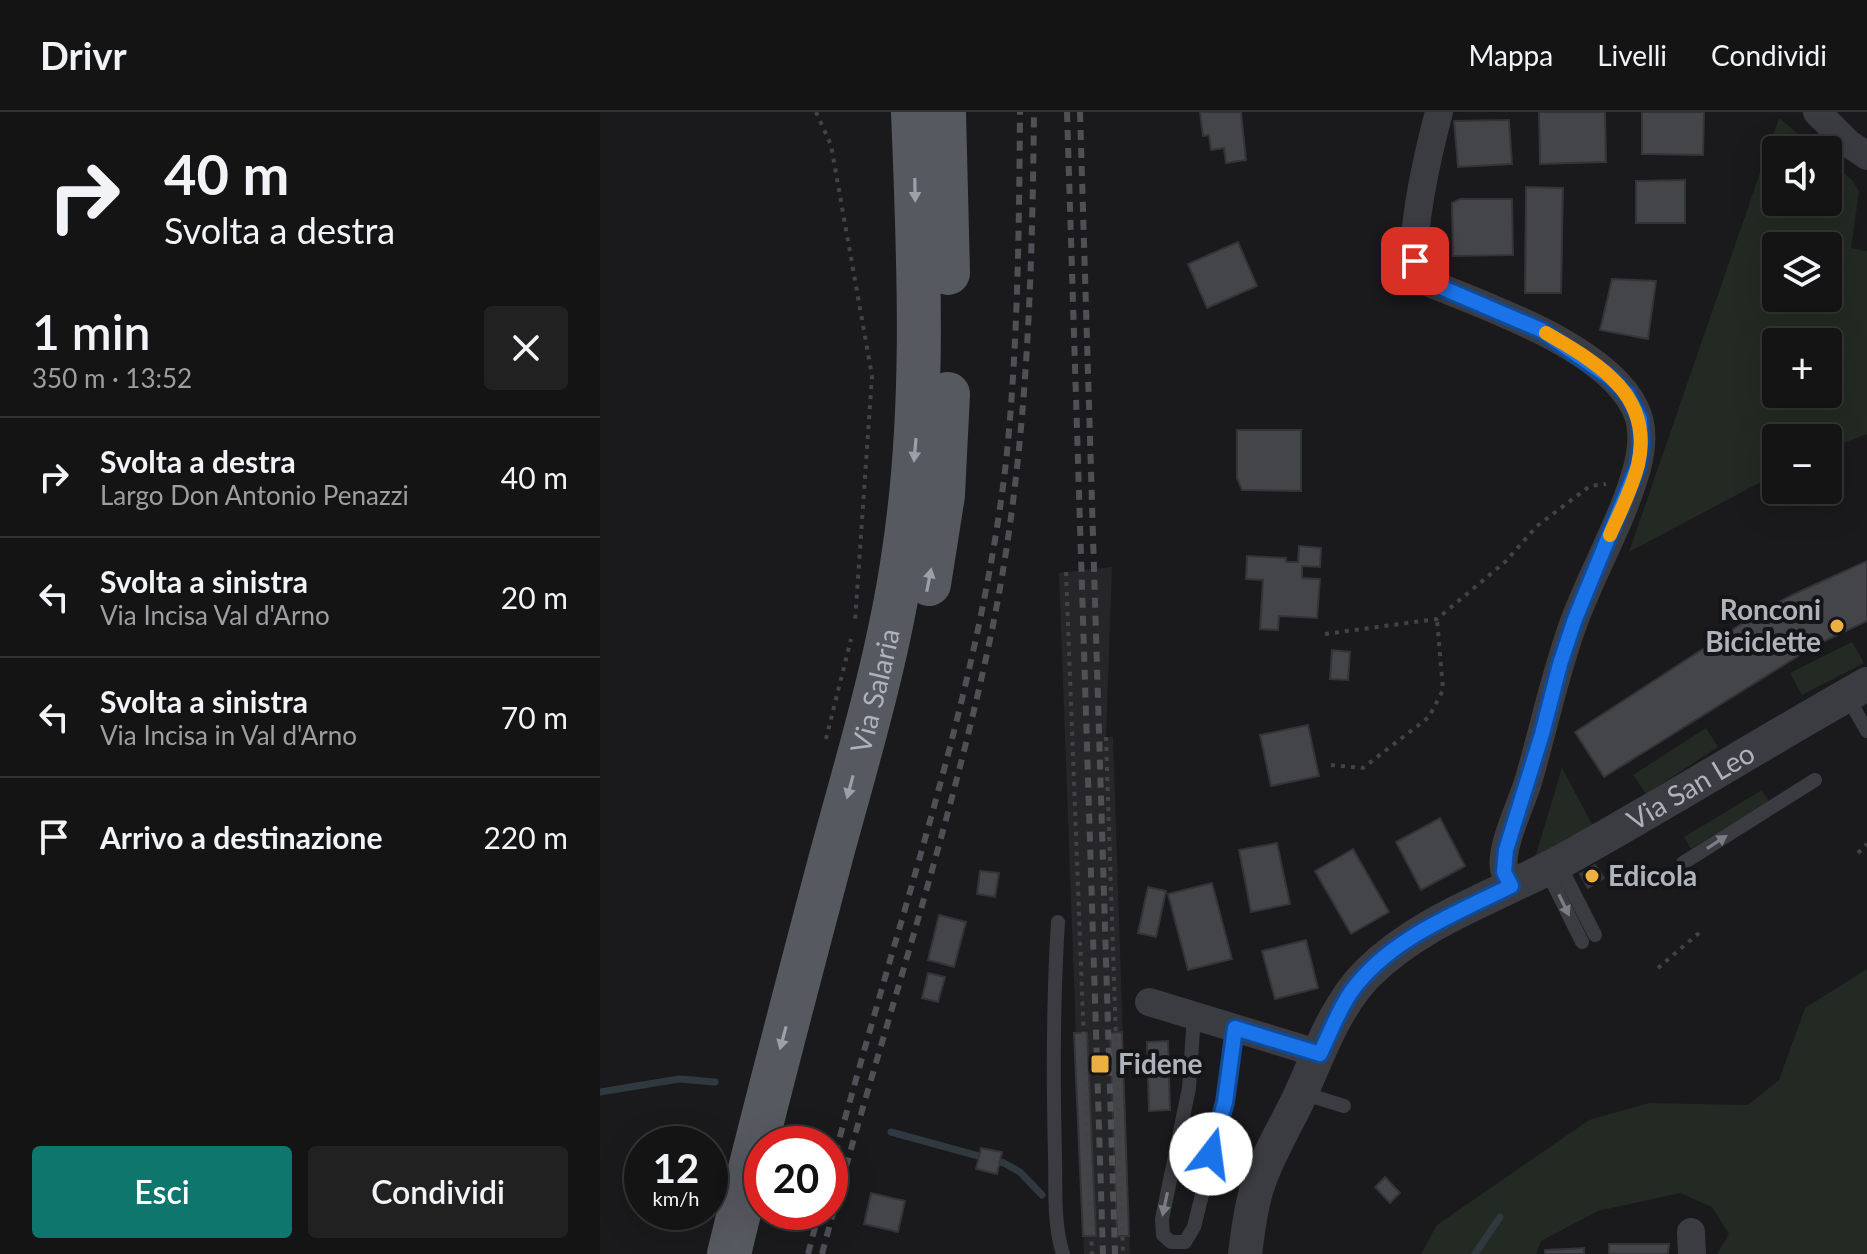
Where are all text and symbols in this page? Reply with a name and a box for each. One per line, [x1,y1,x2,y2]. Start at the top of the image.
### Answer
text: Drivr [40,32,127,78]
text: Mappa [1468,38,1553,72]
text: Livelli [1597,38,1667,72]
text: Condividi [1711,38,1827,72]
map controls [1762,136,1842,504]
button: sound [1762,136,1842,216]
text: 40 m [164,140,289,207]
icon: right [32,144,136,248]
one-way arrow [909,178,922,203]
text: Svolta a destra [164,208,395,252]
pin [1381,227,1449,295]
button: layers [1762,232,1842,312]
icon: arrive [1393,239,1437,283]
text: 1 min [32,303,150,360]
button: close [484,306,568,390]
button: + [1762,328,1842,408]
text: 350 m · 13:52 [32,362,192,394]
button: − [1762,424,1842,504]
one-way arrow [908,438,921,463]
text: Svolta a destra [100,443,296,479]
icon: right [32,455,76,499]
text: 40 m [501,459,568,495]
text: Largo Don Antonio Penazzi [100,479,409,511]
text: Svolta a sinistra [100,563,308,599]
one-way arrow [924,567,936,592]
icon: left [32,575,76,619]
text: 20 m [501,579,568,615]
place label: Ronconi Biciclette [1705,592,1821,658]
text: Via Incisa Val d'Arno [100,599,330,631]
marker: Ronconi Biciclette [1828,617,1846,635]
street label: Via Salaria [842,625,906,756]
text: Svolta a sinistra [100,683,308,719]
icon: left [32,695,76,739]
text: 70 m [501,699,568,735]
text: Via Incisa in Val d'Arno [100,719,357,751]
street label: Via San Leo [1620,735,1760,837]
one-way arrow [843,775,856,799]
icon: arrive [32,815,76,859]
text: Arrivo a destinazione [100,819,382,855]
text: 220 m [483,819,568,855]
one-way arrow [1706,835,1728,849]
place label: Edicola [1608,858,1697,892]
marker: Edicola [1583,867,1601,885]
one-way arrow [1557,893,1571,917]
one-way arrow [776,1026,788,1051]
place label: Fidene [1118,1046,1203,1080]
marker: Fidene [1089,1053,1111,1075]
position arrow [1169,1112,1253,1196]
speed limit sign: 20 [744,1126,848,1230]
text: 12 [653,1144,699,1192]
button: Esci [32,1146,292,1238]
button: Condividi [308,1146,568,1238]
text: km/h [653,1186,699,1210]
one-way arrow [1158,1191,1171,1216]

